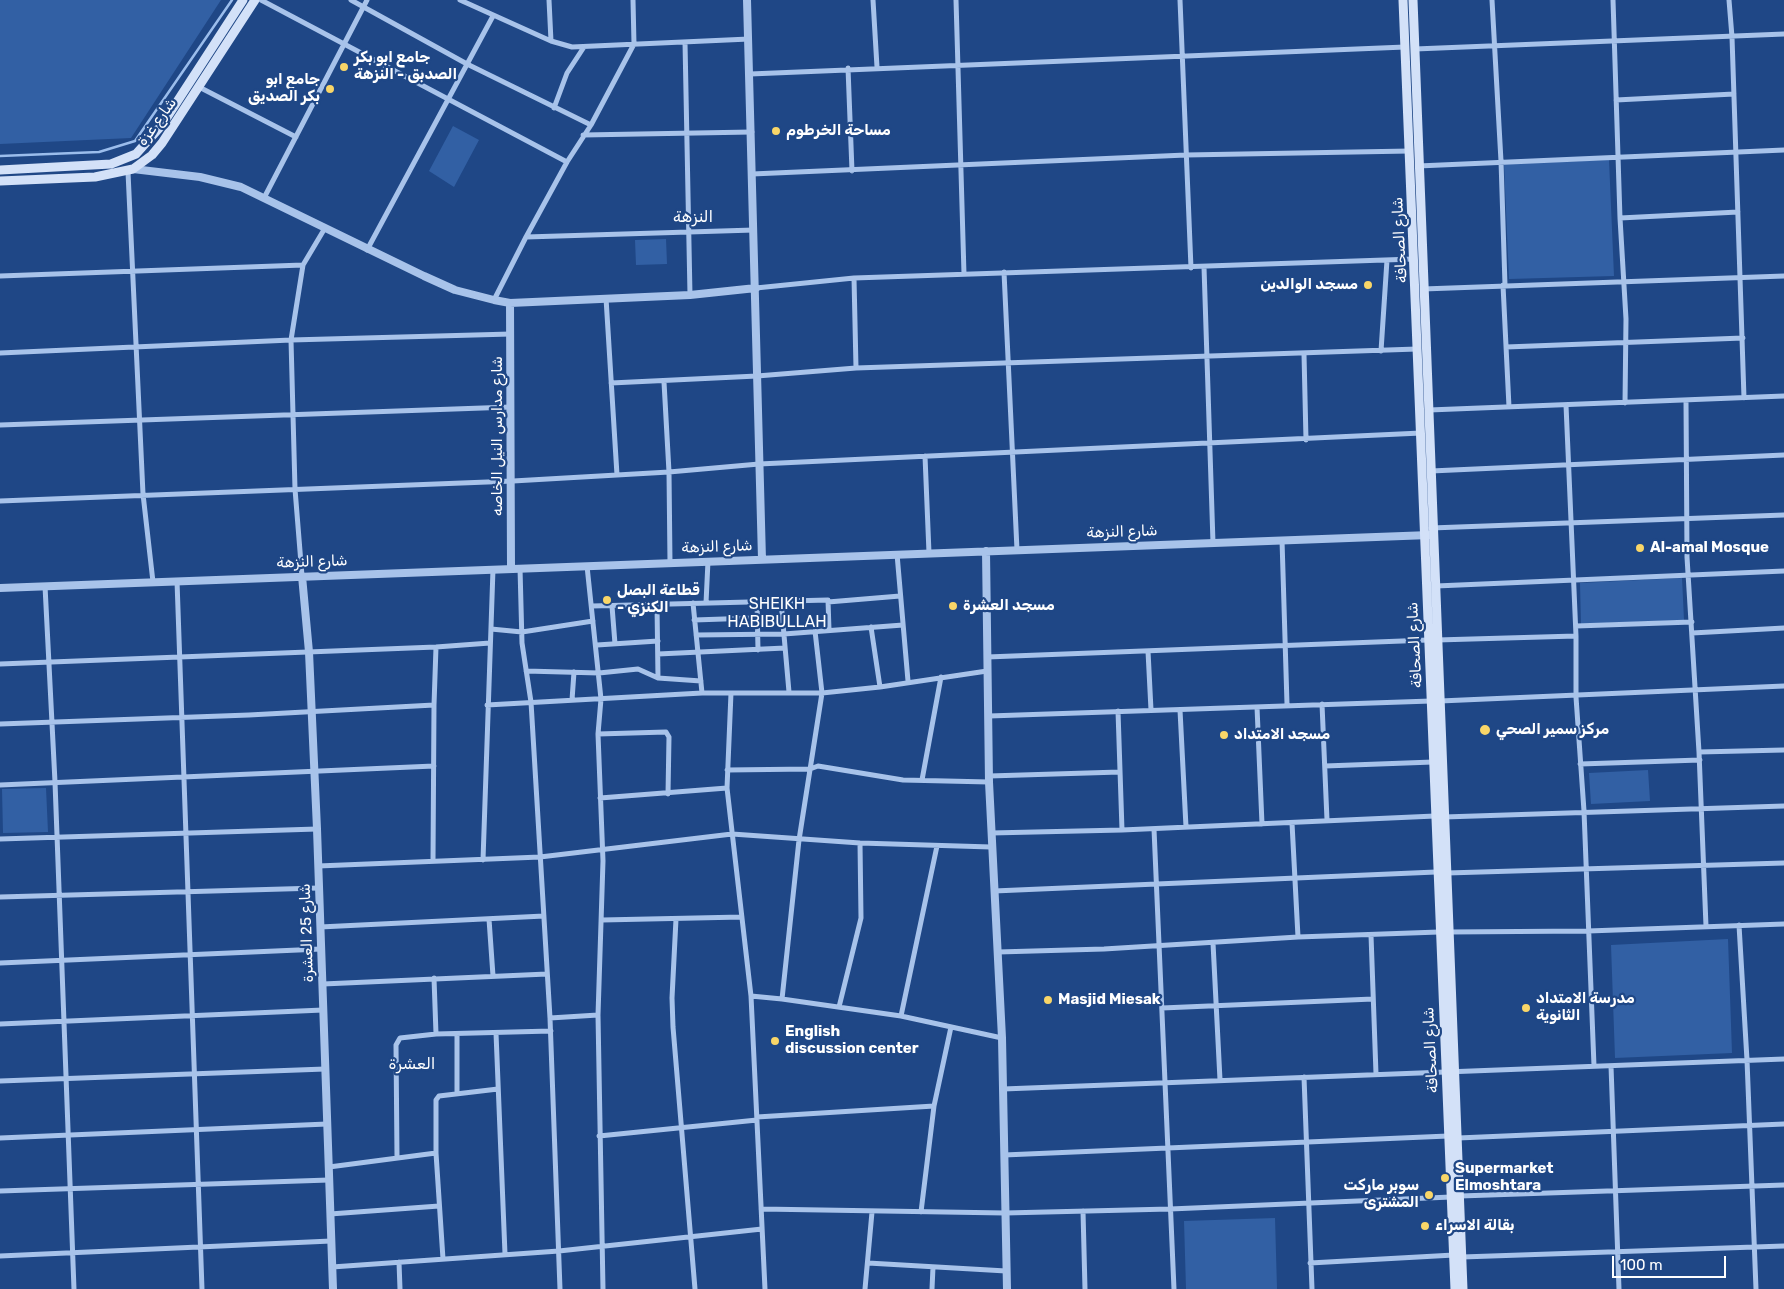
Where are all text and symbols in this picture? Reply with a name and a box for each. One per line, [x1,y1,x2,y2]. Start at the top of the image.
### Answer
place label: جامع ابو بكر الصدبق - النزهة [354,49,457,84]
marker: جامع ابو بكر الصدبق - النزهة [338,61,350,73]
place label: جامع ابو بكر الصديق [248,71,320,106]
marker: جامع ابو بكر الصديق [324,83,336,95]
street label: شارع غزة [134,94,180,150]
place label: مساحة الخرطوم [786,122,891,140]
marker: مساحة الخرطوم [770,125,782,137]
street label: شارع الصحافة [1389,197,1411,283]
district label: النزهة [673,207,713,227]
place label: مسجد الوالدين [1260,276,1358,294]
marker: مسجد الوالدين [1362,279,1374,291]
street label: شارع مدارس النيل الخاصه [489,356,507,516]
street label: شارع النزهة [1086,522,1158,542]
street label: شارع النزهة [681,537,753,557]
place label: Al-amal Mosque [1650,539,1769,557]
marker: Al-amal Mosque [1634,542,1646,554]
street label: شارع النزهة [276,552,348,572]
place label: قطاعة البصل - الكنزي [617,582,700,617]
marker: قطاعة البصل - الكنزي [601,594,613,606]
district label: SHEIKH HABIBULLAH [721,594,833,632]
place label: مسجد العشرة [963,597,1055,615]
marker: مسجد العشرة [947,600,959,612]
street label: شارع الصحافة [1404,602,1426,688]
place label: مركز سمير الصحي [1496,721,1609,739]
marker: مركز سمير الصحي [1478,723,1492,737]
place label: مسجد الامتداد [1234,726,1330,744]
marker: مسجد الامتداد [1218,729,1230,741]
street label: شارع 25 العشرة [296,883,318,983]
place label: مدرسة الامتداد الثانوية [1536,990,1635,1025]
place label: Masjid Miesak [1058,991,1161,1009]
marker: Masjid Miesak [1042,994,1054,1006]
marker: مدرسة الامتداد الثانوية [1520,1002,1532,1014]
street label: شارع الصحافة [1420,1007,1442,1093]
place label: English discussion center [785,1023,918,1058]
marker: English discussion center [769,1035,781,1047]
district label: العشرة [389,1054,435,1074]
place label: Supermarket Elmoshtara [1455,1160,1553,1195]
marker: Supermarket Elmoshtara [1439,1172,1451,1184]
place label: سوبر ماركت المشترى [1344,1177,1419,1212]
marker: سوبر ماركت المشترى [1423,1189,1435,1201]
place label: بقالة الاسراء [1435,1217,1515,1235]
marker: بقالة الاسراء [1419,1220,1431,1232]
scale bar [1614,1246,1728,1278]
text: 100 m [1620,1256,1662,1274]

